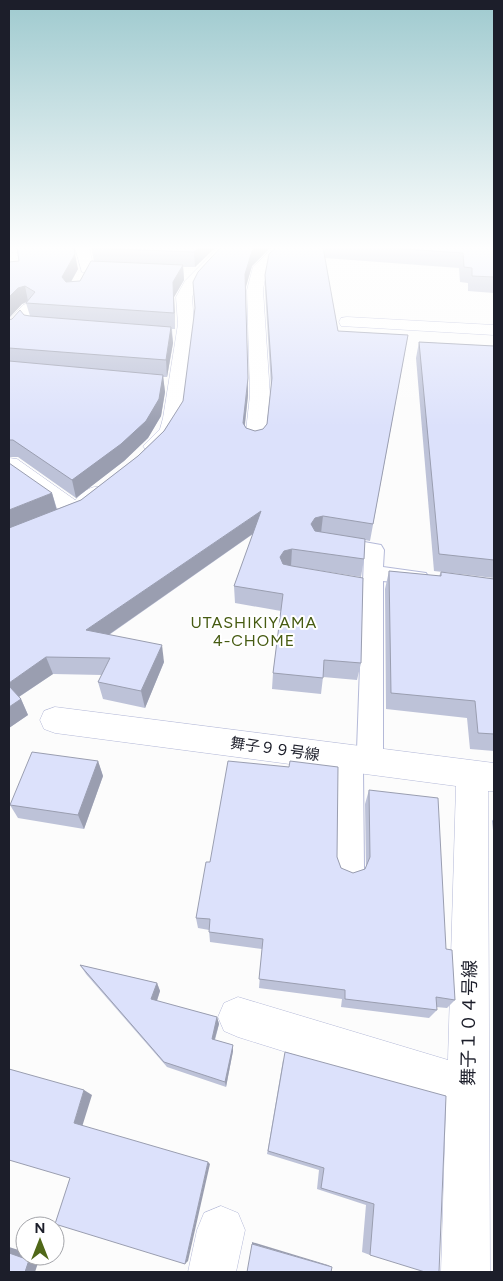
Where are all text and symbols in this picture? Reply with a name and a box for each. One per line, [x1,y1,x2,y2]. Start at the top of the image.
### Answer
district label: UTASHIKIYAMA 4-CHOME [191,613,317,650]
street label: 舞子９９号線 [229,734,321,764]
street label: 舞子１０４号線 [457,960,481,1086]
north arrow [15,1216,65,1266]
text: N [35,1220,45,1237]

